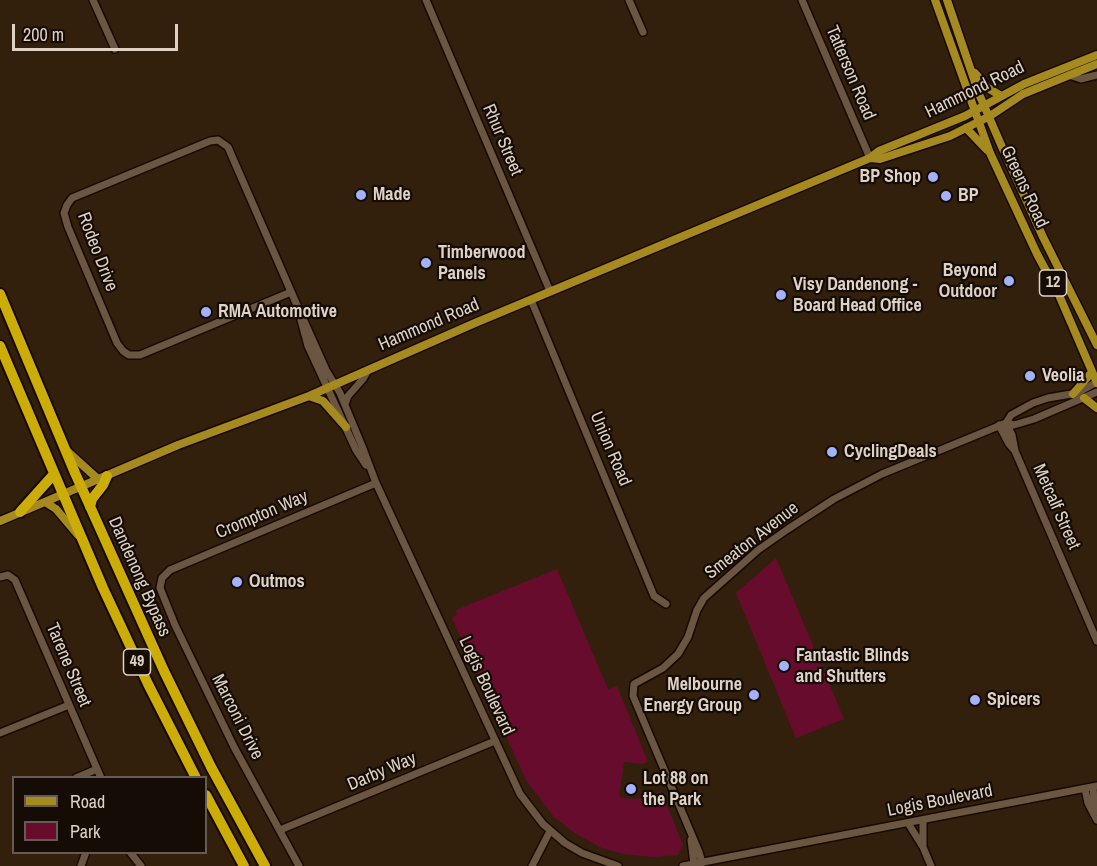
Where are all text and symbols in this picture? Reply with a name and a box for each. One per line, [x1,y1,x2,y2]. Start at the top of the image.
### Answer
scale bar [15,12,182,50]
text: 200 m [23,22,64,47]
street label: Tatterson Road [820,23,880,123]
street label: Hammond Road [922,57,1028,123]
street label: Rhur Street [477,101,527,179]
street label: Greens Road [996,143,1052,231]
place label: BP Shop [859,166,921,188]
marker: BP Shop [926,170,940,184]
place label: Made [373,184,411,206]
place label: BP [958,185,979,207]
marker: Made [354,188,368,202]
marker: BP [939,189,953,203]
street label: Rodeo Drive [72,209,122,295]
place label: Timberwood Panels [438,242,525,284]
marker: Timberwood Panels [419,256,433,270]
place label: Beyond Outdoor [939,260,997,302]
road number: 12 [1040,270,1066,296]
place label: Visy Dandenong - Board Head Office [793,274,922,316]
marker: Beyond Outdoor [1002,274,1016,288]
marker: Visy Dandenong - Board Head Office [774,288,788,302]
street label: Hammond Road [375,294,483,356]
place label: RMA Automotive [218,301,337,323]
marker: RMA Automotive [199,305,213,319]
place label: Veolia [1042,365,1084,387]
marker: Veolia [1023,369,1037,383]
street label: Union Road [585,409,635,489]
place label: CyclingDeals [844,441,937,463]
marker: CyclingDeals [825,445,839,459]
street label: Metcalf Street [1028,461,1084,553]
street label: Crompton Way [213,486,311,544]
street label: Smeaton Avenue [701,498,803,584]
street label: Dandenong Bypass [103,514,175,640]
place label: Outmos [249,571,305,593]
marker: Outmos [230,575,244,589]
street label: Tarene Street [41,620,95,710]
street label: Logis Boulevard [454,633,518,739]
place label: Fantastic Blinds and Shutters [796,645,909,688]
road number: 49 [124,649,150,675]
marker: Fantastic Blinds and Shutters [777,659,791,673]
street label: Marconi Drive [206,671,268,763]
place label: Melbourne Energy Group [644,674,742,716]
marker: Melbourne Energy Group [747,688,761,702]
place label: Spicers [987,689,1040,711]
marker: Spicers [968,693,982,707]
street label: Darby Way [344,748,420,796]
place label: Lot 88 on the Park [643,768,709,810]
legend [12,776,207,854]
street label: Logis Boulevard [886,780,994,822]
marker: Lot 88 on the Park [624,782,638,796]
text: Road [70,789,105,814]
text: Park [70,819,100,844]

